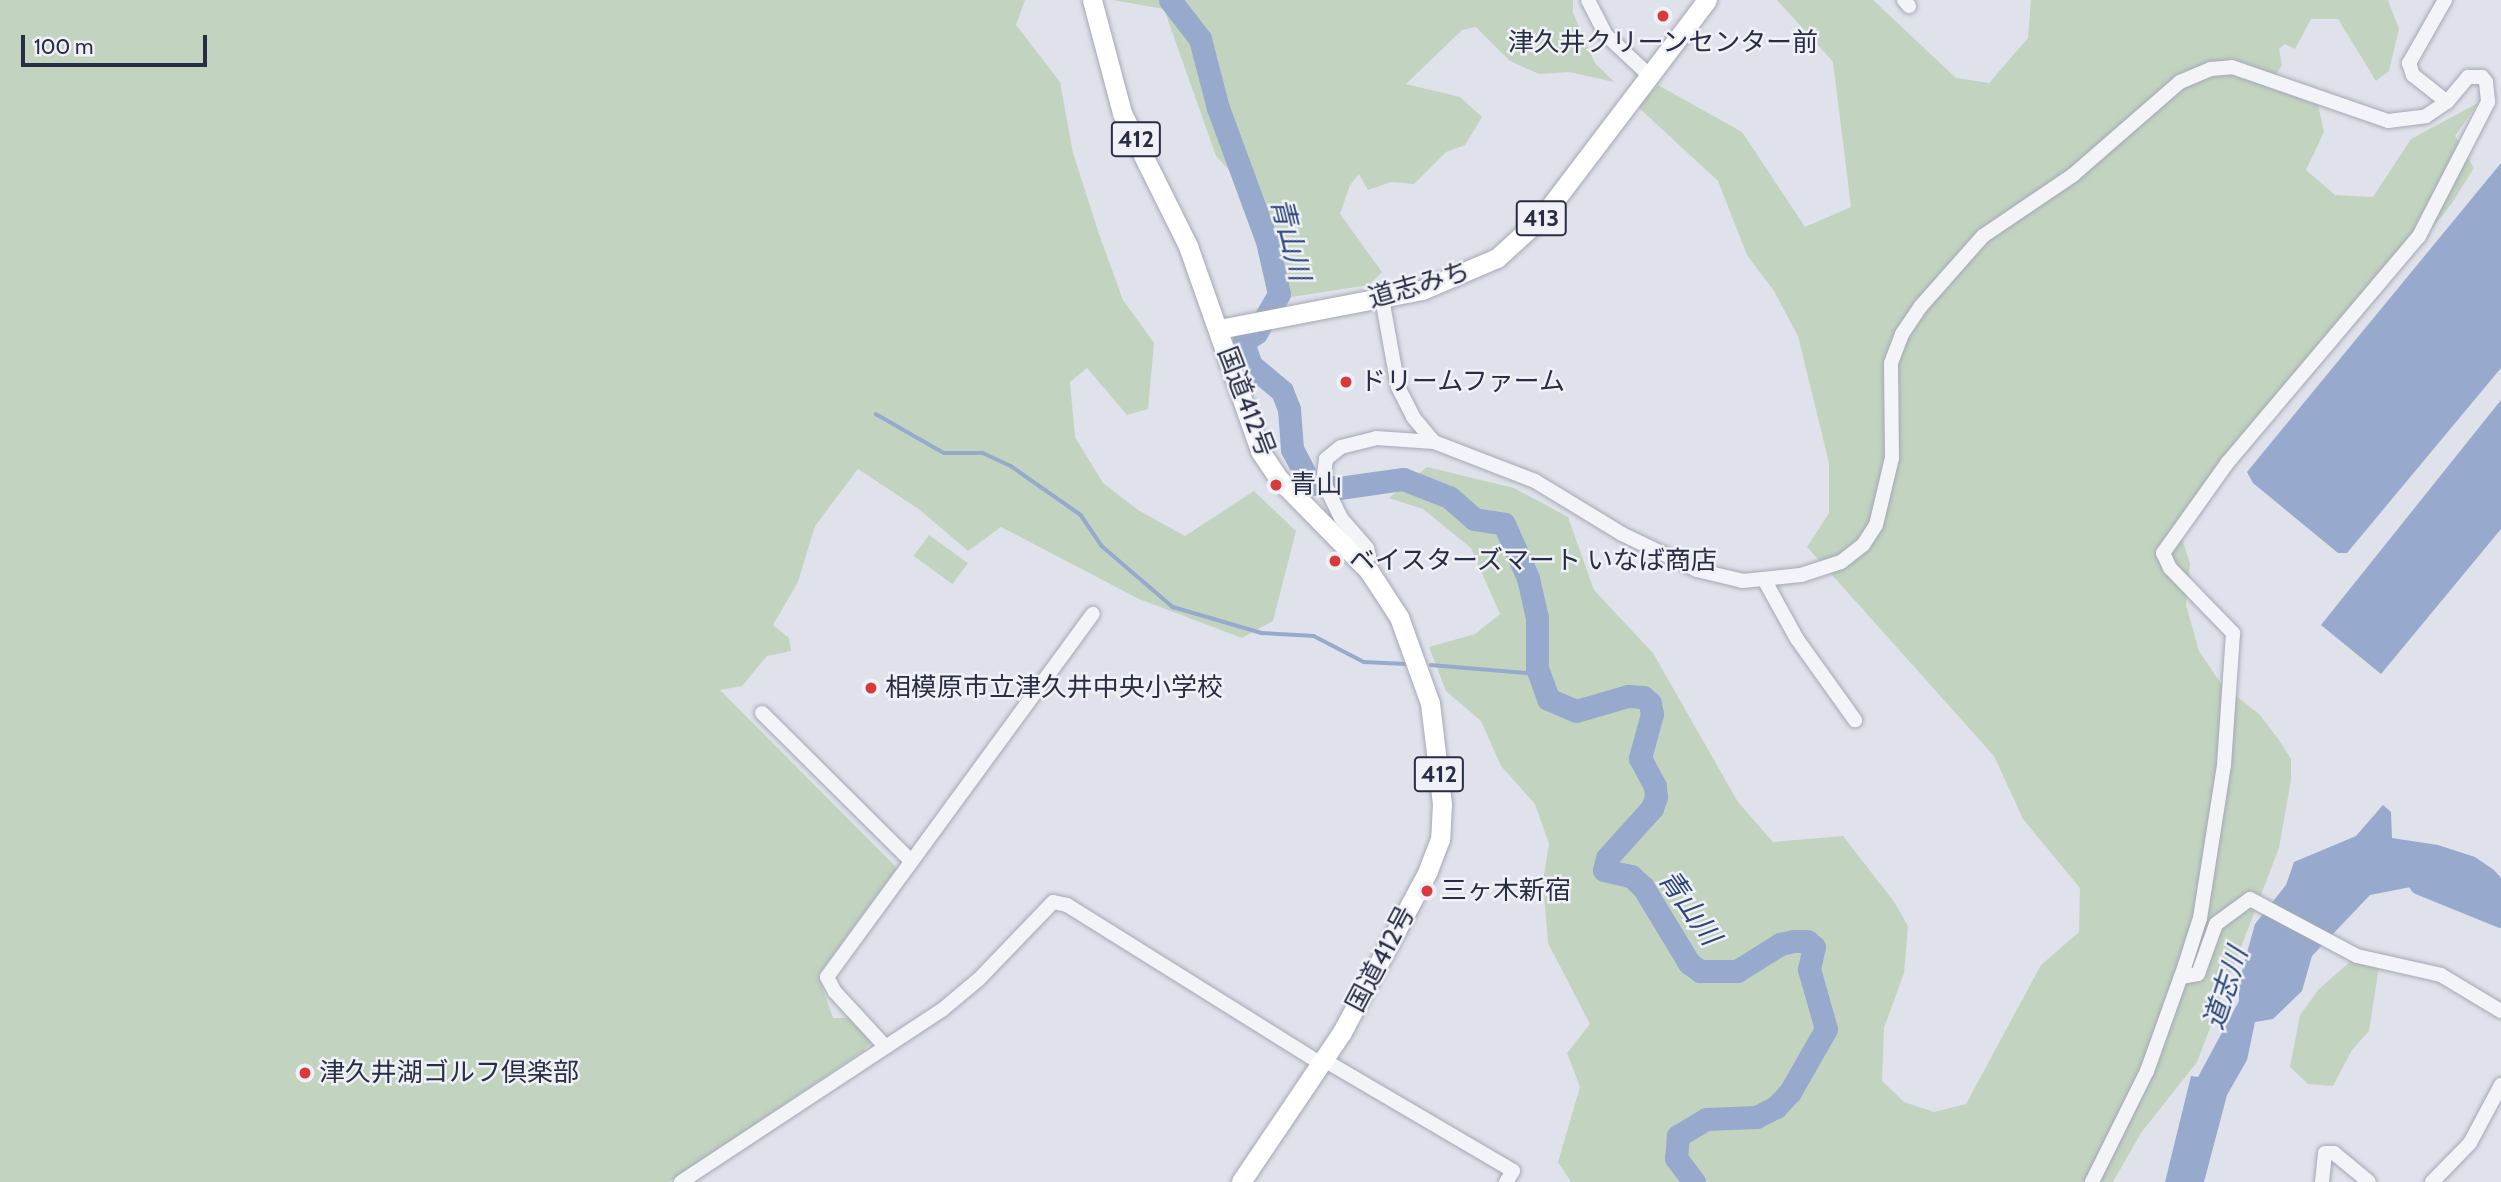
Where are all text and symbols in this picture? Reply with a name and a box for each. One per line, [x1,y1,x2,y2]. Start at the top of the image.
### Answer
marker: 津久井クリーンセンター前 [1655,8,1671,24]
scale bar [24,21,210,65]
place label: 津久井クリーンセンター前 [1507,27,1819,59]
text: 100 m [34,34,93,59]
road number: 412 [1110,119,1162,160]
water label: 青山川 [1265,194,1317,284]
road number: 413 [1515,198,1567,238]
street label: 道志みち [1365,256,1473,314]
street label: 国道412号 [1211,343,1281,461]
place label: ドリームファーム [1360,366,1568,398]
marker: ドリームファーム [1338,374,1354,390]
place label: 青山 [1290,469,1342,501]
marker: 青山 [1268,477,1284,493]
place label: ベイスターズマート いなば商店 [1349,545,1719,577]
marker: ベイスターズマート いなば商店 [1327,553,1343,569]
place label: 相模原市立津久井中央小学校 [885,672,1223,704]
marker: 相模原市立津久井中央小学校 [863,680,879,696]
road number: 412 [1413,754,1465,794]
water label: 青山川 [1652,863,1728,951]
place label: 三ヶ木新宿 [1441,875,1571,907]
marker: 三ヶ木新宿 [1419,883,1435,899]
street label: 国道412号 [1340,901,1422,1017]
water label: 道志川 [2196,943,2254,1033]
place label: 津久井湖ゴルフ倶楽部 [319,1057,579,1089]
marker: 津久井湖ゴルフ倶楽部 [297,1065,313,1081]

